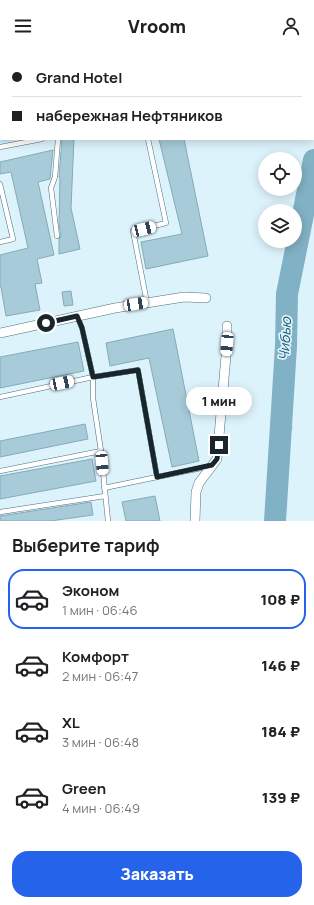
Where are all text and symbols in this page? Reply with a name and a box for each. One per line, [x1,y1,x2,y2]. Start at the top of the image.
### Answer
text: Vroom [128,14,186,38]
icon: menu [12,15,34,37]
icon: person [280,15,302,37]
text: Grand Hotel [36,67,122,88]
text: набережная Нефтяников [36,105,223,126]
map controls [258,152,302,248]
button: locate [258,152,302,196]
button: layers [258,204,302,248]
car [131,220,157,238]
car [123,296,149,312]
route start [37,314,55,332]
water label: Чибью [274,316,295,361]
car [220,332,234,356]
car [49,375,75,391]
callout: 1 мин [186,387,252,415]
text: 1 мин [202,392,236,410]
route end [210,436,228,454]
car [95,451,109,475]
text: Выберите тариф [12,533,160,557]
text: Эконом [62,580,119,601]
icon: car [14,581,50,617]
text: 108 ₽ [260,589,300,610]
text: 1 мин · 06:46 [62,601,138,619]
text: Комфорт [62,646,129,667]
icon: car [14,647,50,683]
text: 146 ₽ [261,655,300,676]
text: 2 мин · 06:47 [62,667,138,685]
text: XL [62,712,80,733]
icon: car [14,713,50,749]
text: 184 ₽ [261,721,300,742]
text: 3 мин · 06:48 [62,733,139,751]
text: Green [62,778,106,799]
icon: car [14,779,50,815]
text: 139 ₽ [262,787,300,808]
text: 4 мин · 06:49 [62,799,140,817]
button: Заказать [12,851,302,897]

